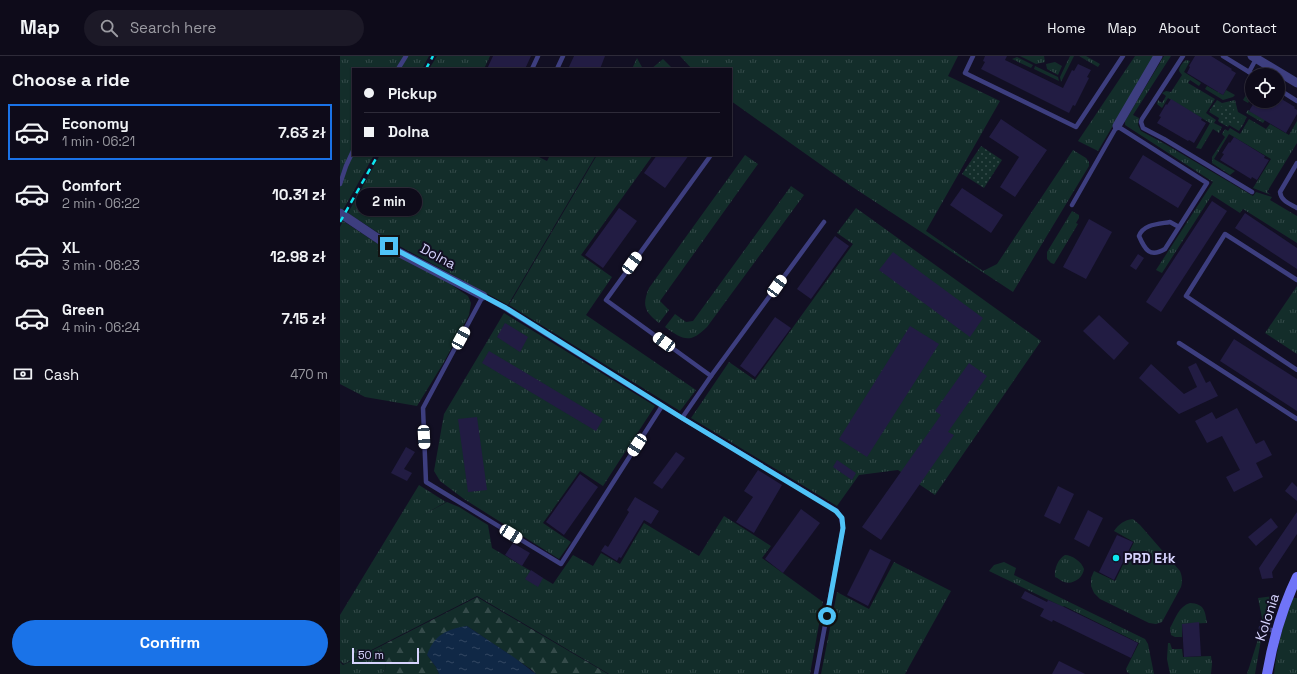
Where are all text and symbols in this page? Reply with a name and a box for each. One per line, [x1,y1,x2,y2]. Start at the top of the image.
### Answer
search box [84,10,364,46]
text: Map [20,15,60,40]
icon: search [98,17,120,39]
text: Search here [130,18,216,37]
text: Home [1047,19,1085,37]
text: Map [1107,19,1137,37]
text: About [1159,19,1200,37]
text: Contact [1222,19,1277,37]
text: Choose a ride [12,68,130,91]
map controls [1245,68,1285,108]
button: locate [1245,68,1285,108]
text: Pickup [388,84,437,103]
icon: car [14,114,50,150]
text: Economy [62,114,129,133]
text: Dolna [388,122,429,141]
text: 7.63 zł [278,123,326,142]
text: 1 min · 06:21 [62,133,135,150]
icon: car [14,176,50,212]
text: Comfort [62,176,122,195]
text: 10.31 zł [272,185,326,204]
callout: 2 min [356,188,422,216]
text: 2 min [372,193,406,210]
text: 2 min · 06:22 [62,195,140,212]
route end [380,237,398,255]
icon: car [14,238,50,274]
text: XL [62,238,80,257]
street label: Dolna [417,239,459,273]
text: 12.98 zł [270,247,326,266]
car [620,250,644,276]
text: 3 min · 06:23 [62,257,140,274]
car [765,273,789,299]
icon: car [14,300,50,336]
text: Green [62,300,104,319]
text: 7.15 zł [282,309,326,328]
text: 4 min · 06:24 [62,319,140,336]
car [450,325,472,351]
car [651,330,677,354]
icon: cash [12,363,34,385]
text: Cash [44,365,79,384]
text: 470 m [290,366,328,383]
car [417,425,431,449]
car [625,432,649,458]
car [498,523,524,545]
place label: PRD Ełk [1124,549,1176,567]
marker: PRD Ełk [1111,553,1121,563]
street label: Kolonia [1251,591,1283,643]
route start [818,607,836,625]
button: Confirm [12,620,328,666]
scale bar [352,646,419,665]
text: 50 m [358,648,384,662]

